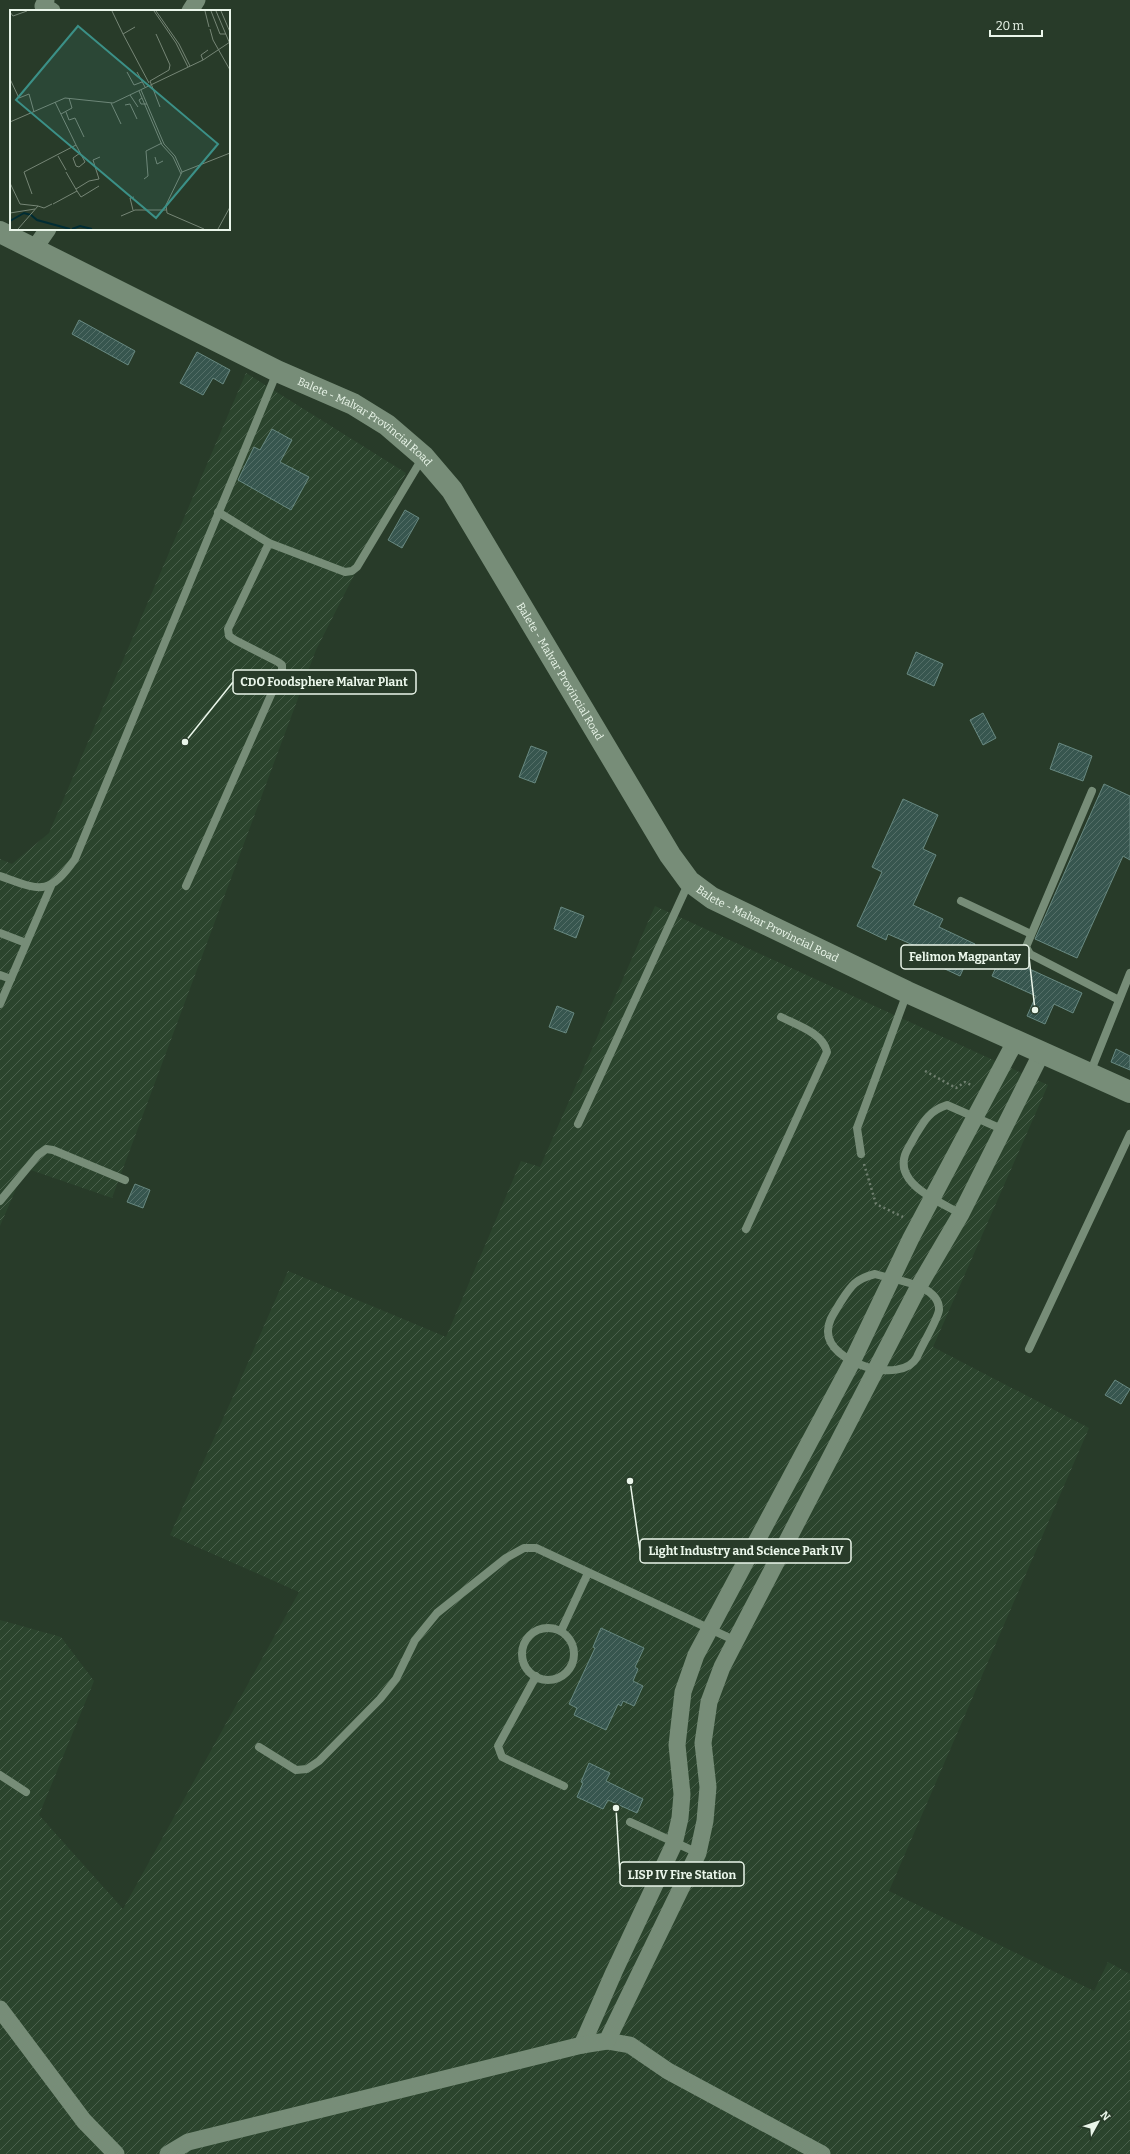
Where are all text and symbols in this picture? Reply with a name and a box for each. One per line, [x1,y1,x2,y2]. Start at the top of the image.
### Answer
inset map [10,10,230,230]
scale bar [990,12,1042,38]
text: 20 m [996,19,1025,33]
street label: Balete - Malvar Provincial Road [295,375,435,469]
street label: Balete - Malvar Provincial Road [514,600,606,743]
callout: CDO Foodsphere Malvar Plant [233,670,416,694]
text: CDO Foodsphere Malvar Plant [240,675,408,689]
street label: Balete - Malvar Provincial Road [694,883,841,965]
callout: Felimon Magpantay [901,945,1029,969]
text: Felimon Magpantay [909,950,1021,964]
callout: Light Industry and Science Park IV [640,1539,851,1563]
text: Light Industry and Science Park IV [648,1544,844,1558]
callout: LISP IV Fire Station [620,1862,744,1886]
text: LISP IV Fire Station [628,1868,737,1882]
north arrow [1078,2102,1118,2142]
text: N [1098,2108,1113,2124]

